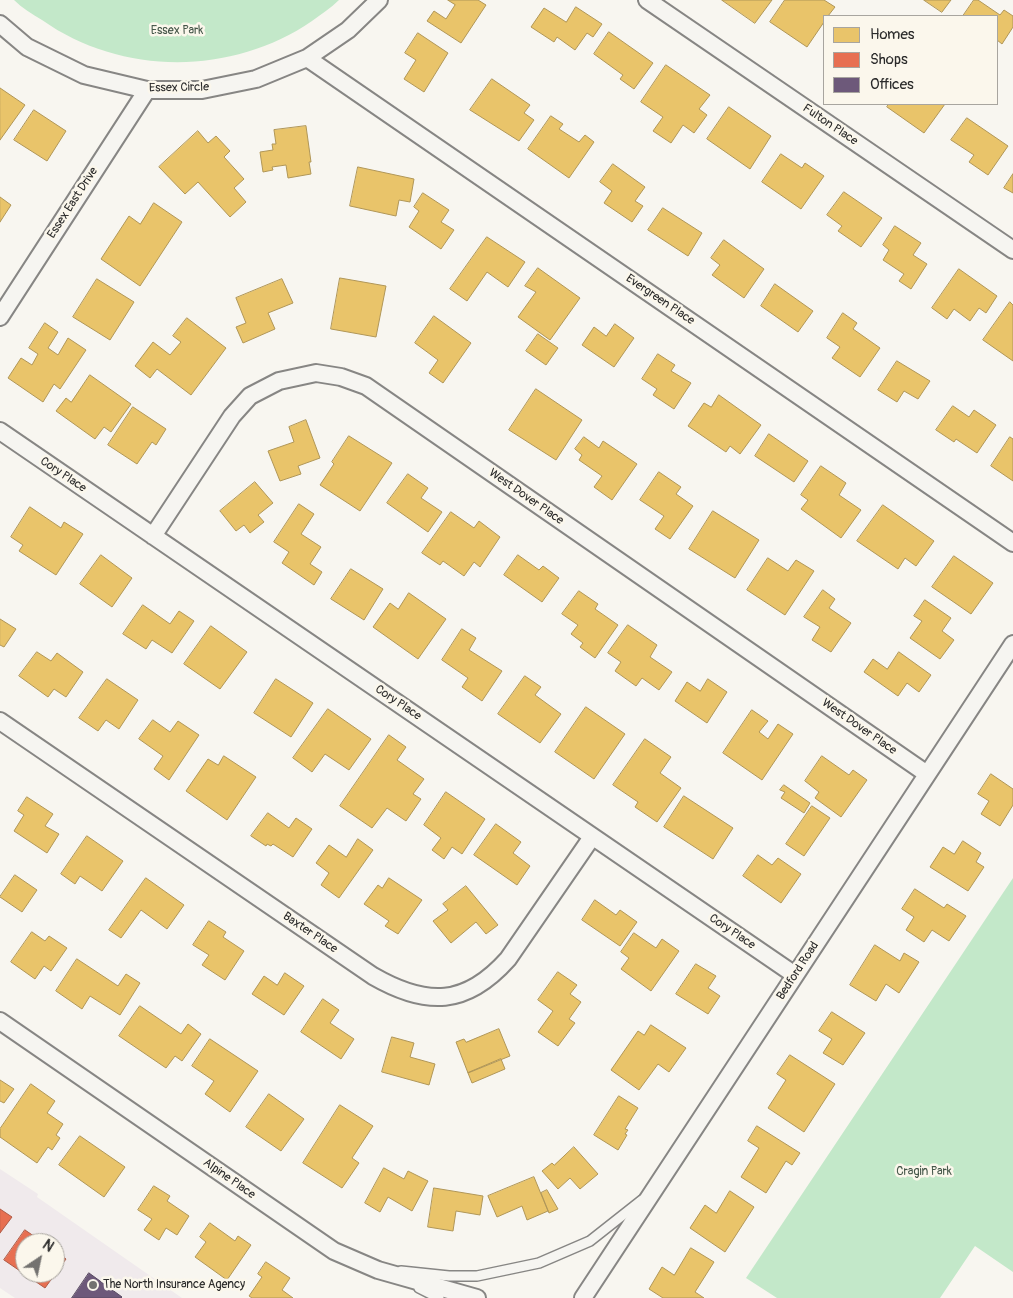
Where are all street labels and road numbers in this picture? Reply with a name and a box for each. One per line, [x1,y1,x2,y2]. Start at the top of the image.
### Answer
street label: Essex Circle [149,80,209,96]
street label: Fulton Place [800,101,860,149]
street label: Essex East Drive [45,165,101,241]
street label: Evergreen Place [623,272,697,328]
street label: Cory Place [37,454,89,496]
street label: West Dover Place [486,466,566,528]
street label: Cory Place [372,682,424,724]
street label: West Dover Place [819,696,899,758]
street label: Baxter Place [280,909,340,957]
street label: Cory Place [706,911,758,953]
street label: Bedford Road [774,939,822,1003]
street label: Alpine Place [200,1156,258,1202]

